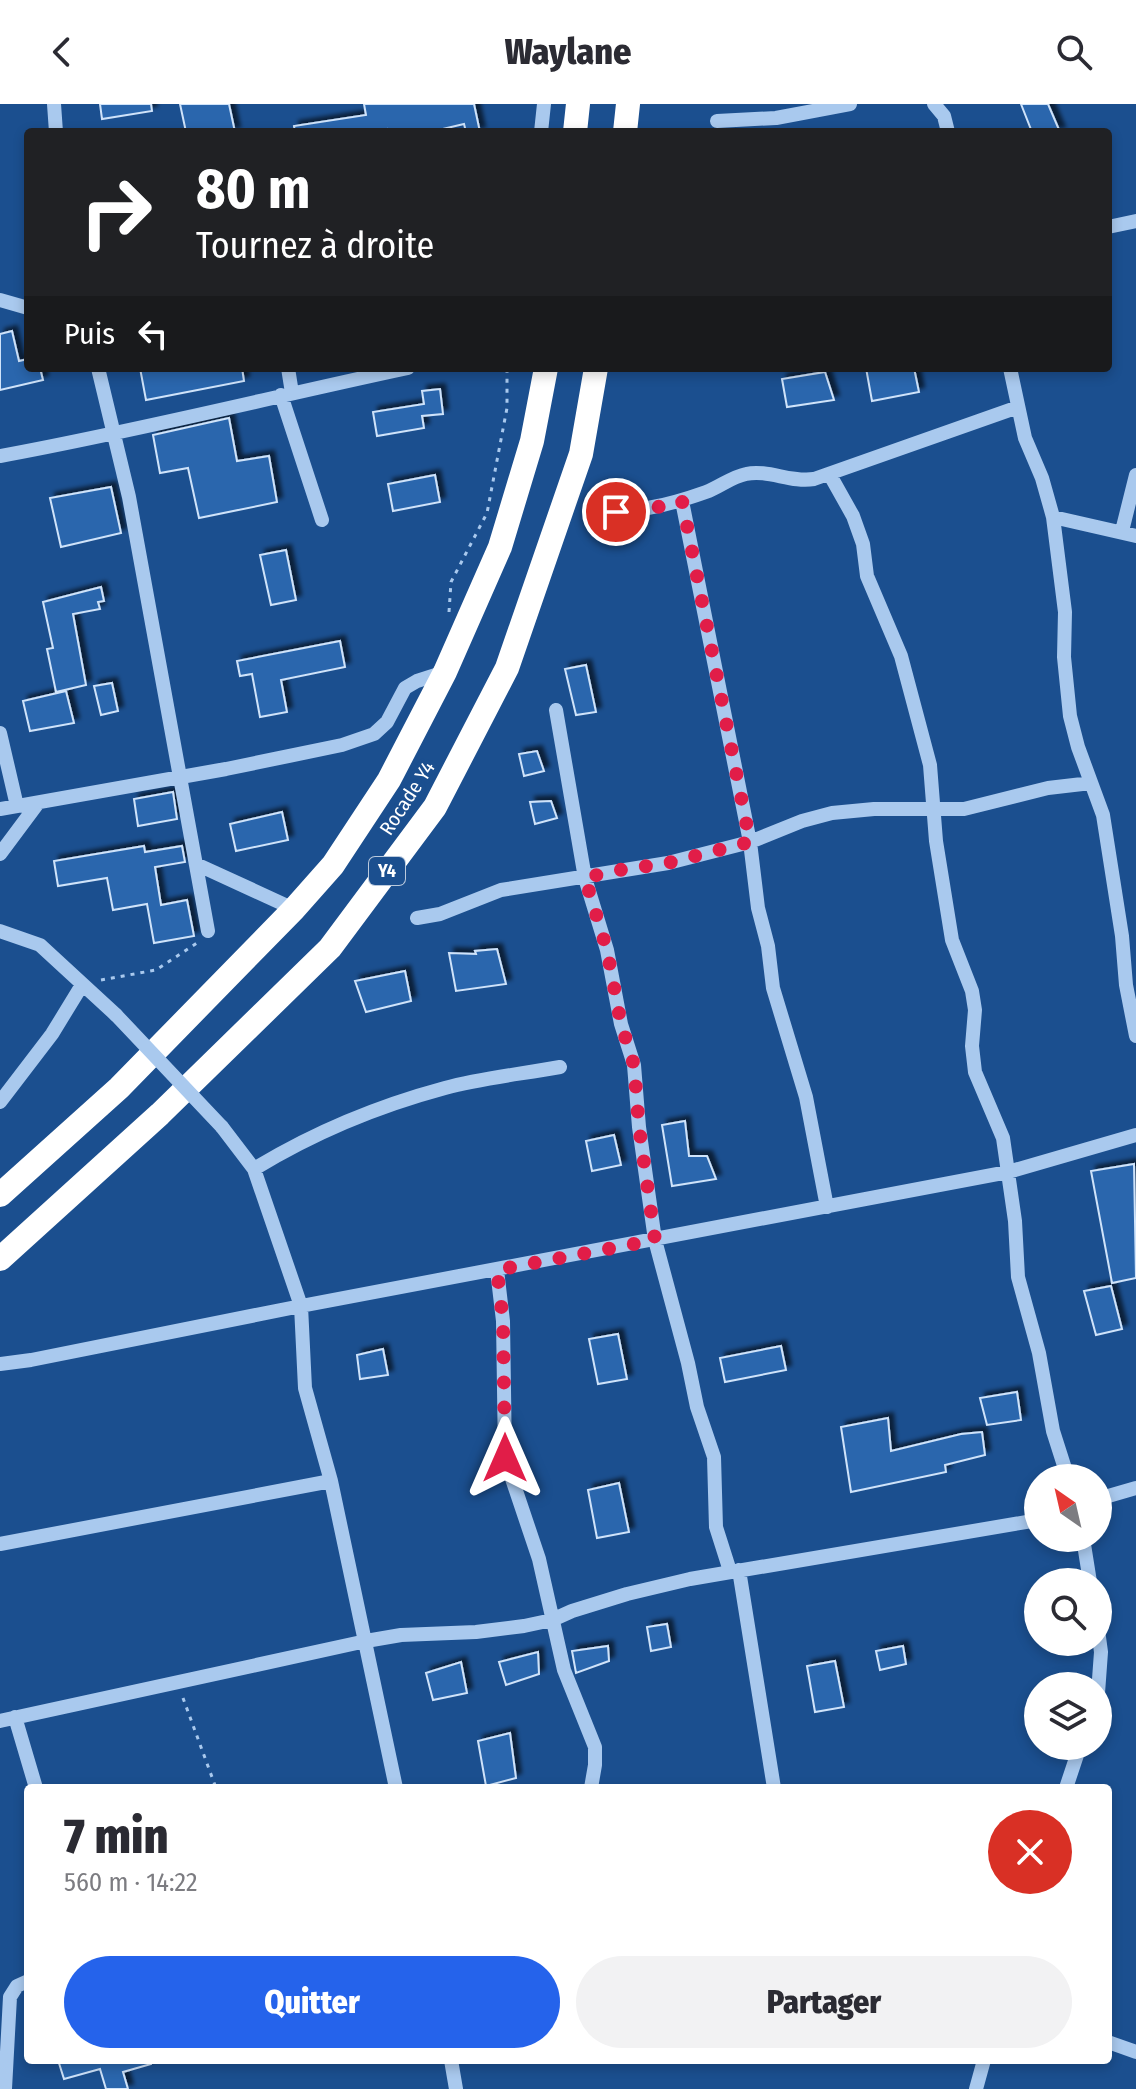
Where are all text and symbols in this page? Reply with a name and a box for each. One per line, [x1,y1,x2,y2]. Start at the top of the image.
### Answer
icon: back [40,30,84,74]
text: Waylane [505,30,631,74]
icon: search [1052,30,1096,74]
text: 80 m [196,156,311,223]
icon: right [64,160,168,264]
text: Tournez à droite [196,224,434,268]
icon: left [131,312,175,356]
text: Puis [64,316,115,352]
pin [582,478,650,546]
icon: arrive [594,490,638,534]
street label: Rocade Y4 [374,756,440,839]
road number: Y4 [369,857,405,885]
position arrow [463,1416,547,1500]
north arrow [1024,1464,1112,1552]
map controls [1024,1464,1112,1760]
button: search [1024,1568,1112,1656]
button: layers [1024,1672,1112,1760]
text: 7 min [64,1808,168,1866]
button: close [988,1810,1072,1894]
text: 560 m · 14:22 [64,1867,197,1898]
button: Quitter [64,1956,560,2048]
button: Partager [576,1956,1072,2048]

